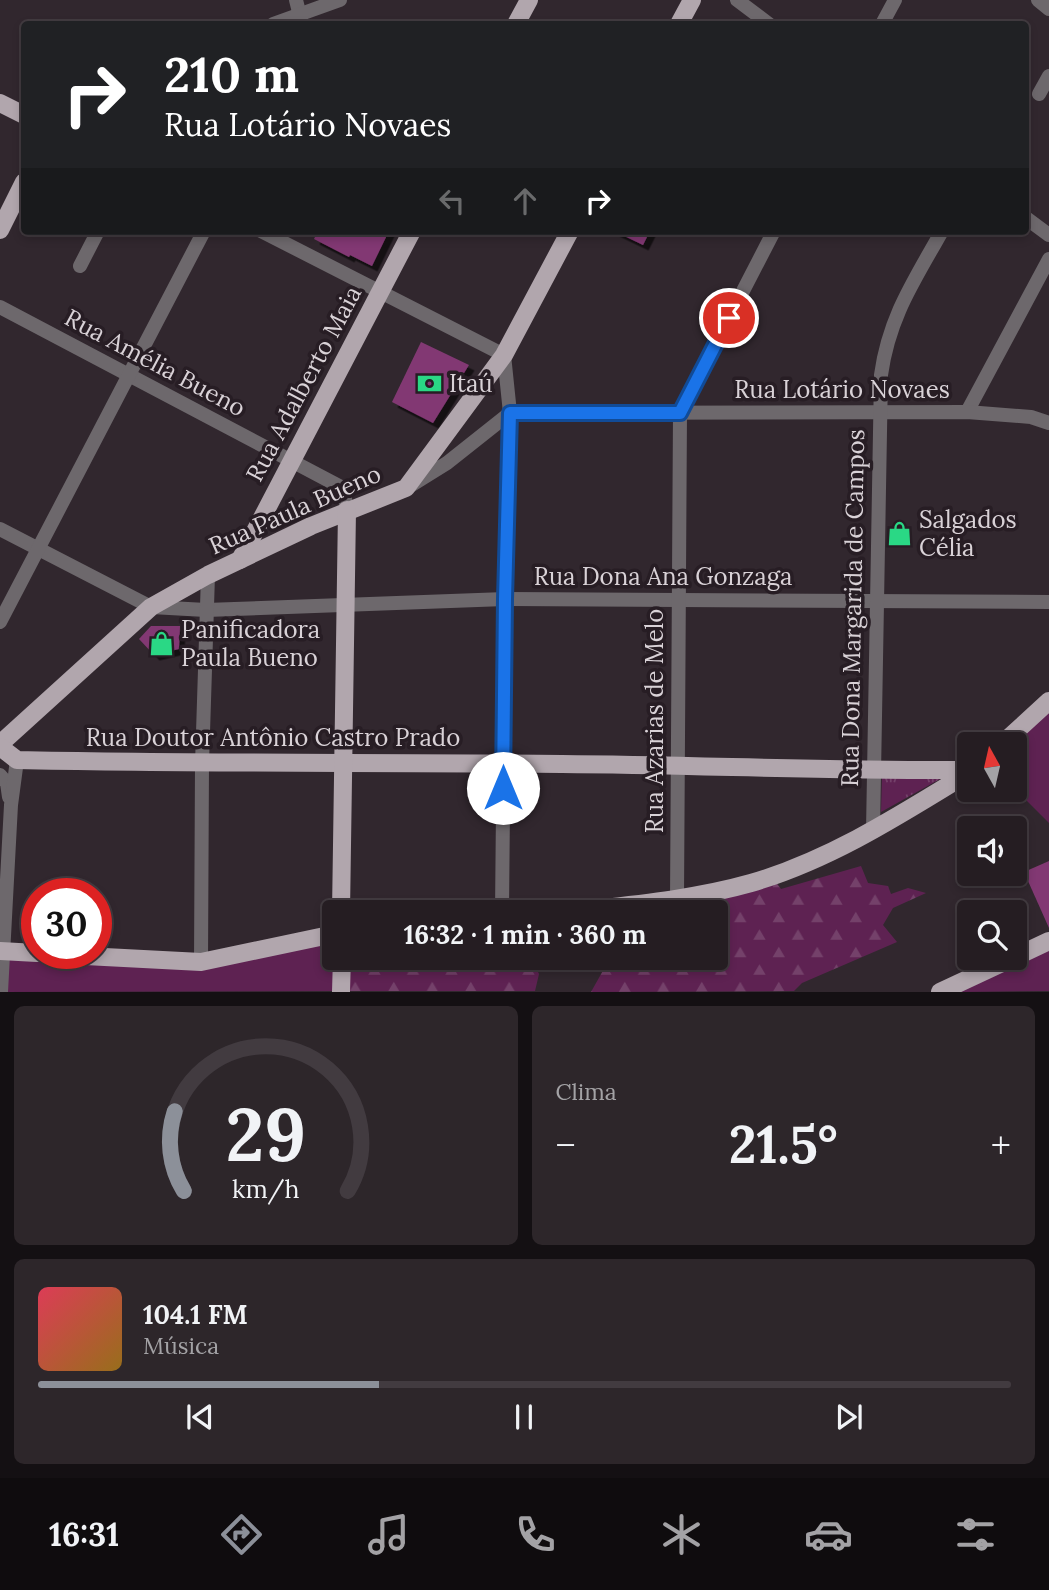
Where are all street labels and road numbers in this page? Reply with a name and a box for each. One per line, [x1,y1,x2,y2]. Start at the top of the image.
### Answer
street label: Rua Adalberto Maia [239,281,368,487]
street label: Rua Amélia Bueno [60,302,251,423]
street label: Rua Lotário Novaes [734,374,950,405]
street label: Rua Dona Margarida de Campos [834,429,871,787]
street label: Rua Paula Bueno [204,458,386,561]
street label: Rua Dona Ana Gonzaga [534,561,792,592]
street label: Rua Azarias de Melo [639,609,670,833]
street label: Rua Doutor Antônio Castro Prado [86,722,460,753]

